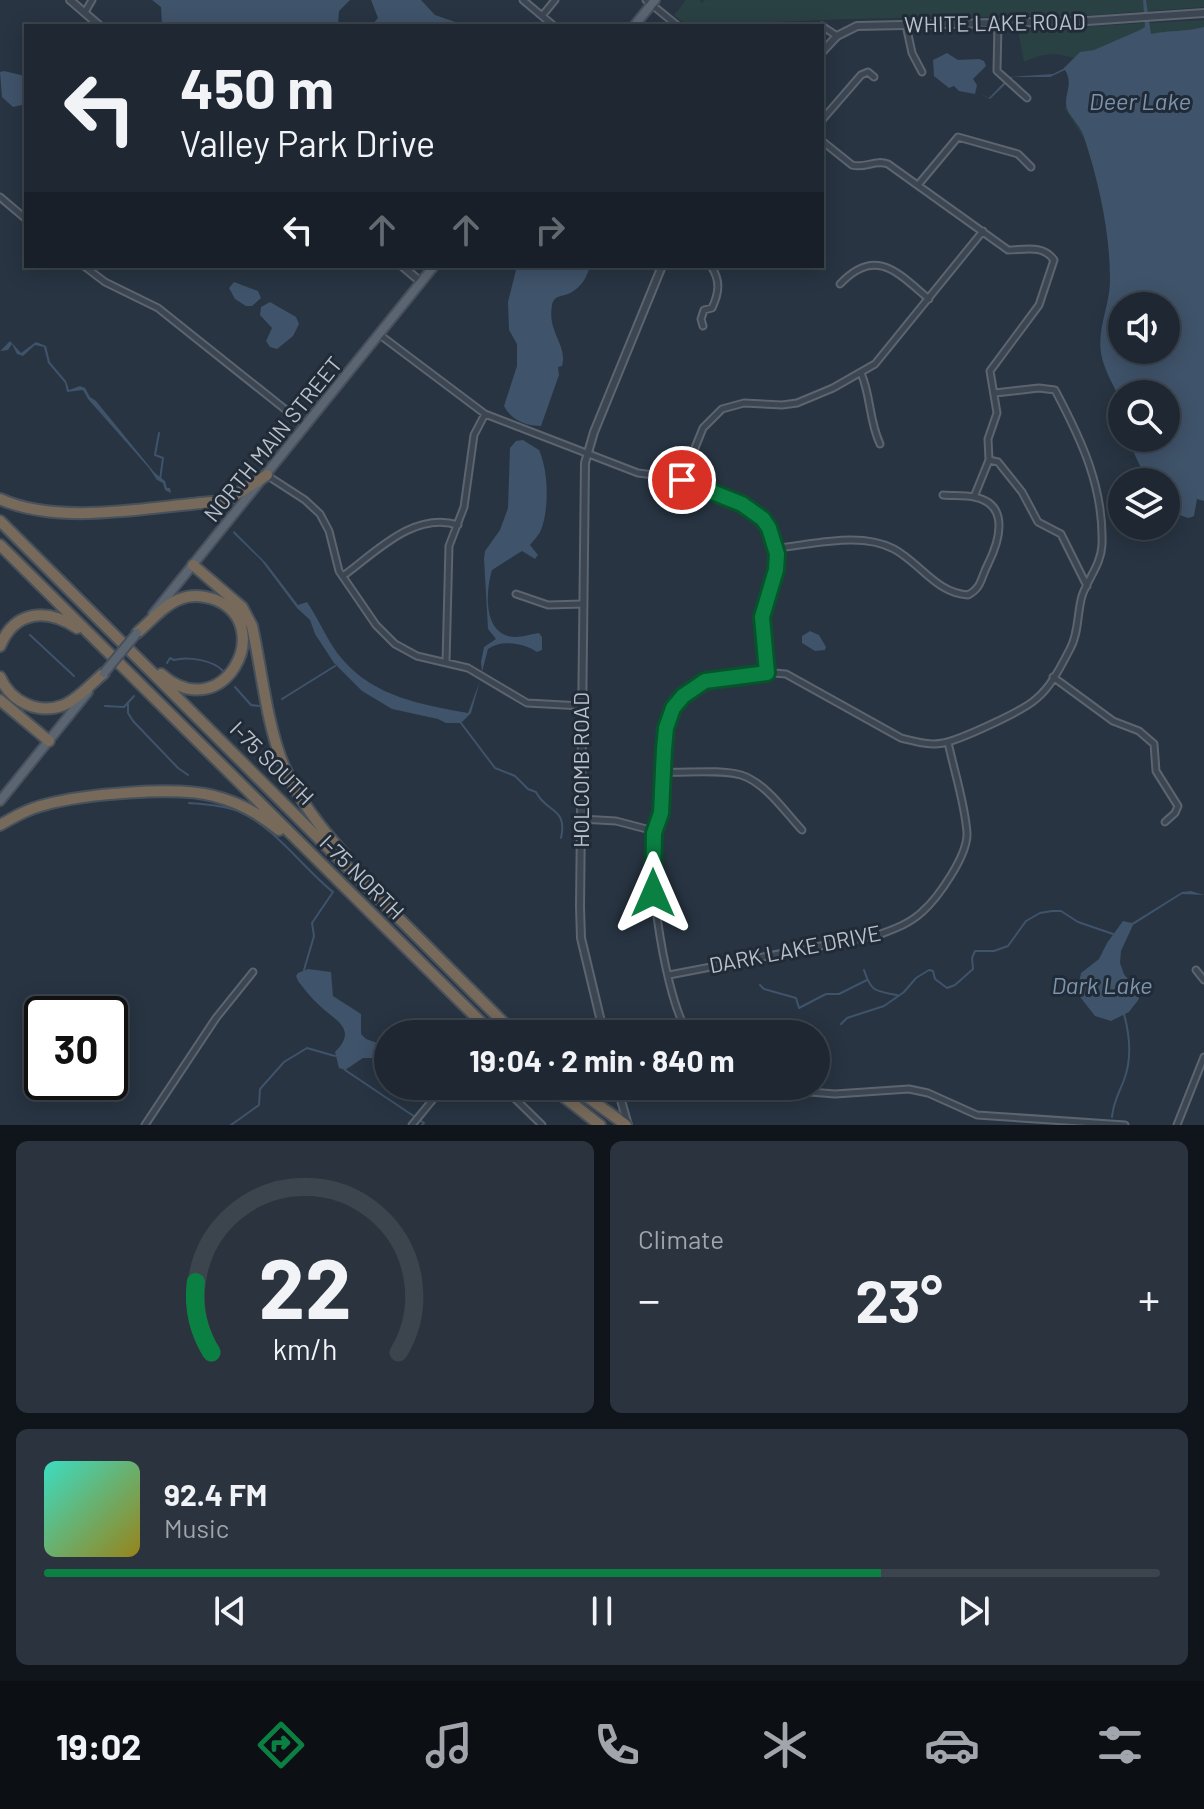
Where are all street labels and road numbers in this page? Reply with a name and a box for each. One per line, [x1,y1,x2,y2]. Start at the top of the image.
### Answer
street label: WHITE LAKE ROAD [904,7,1086,37]
street label: NORTH MAIN STREET [198,351,347,526]
street label: HOLCOMB ROAD [567,692,593,848]
street label: I-75 SOUTH [226,715,320,809]
street label: I-75 NORTH [315,829,410,924]
street label: DARK LAKE DRIVE [707,919,883,977]

